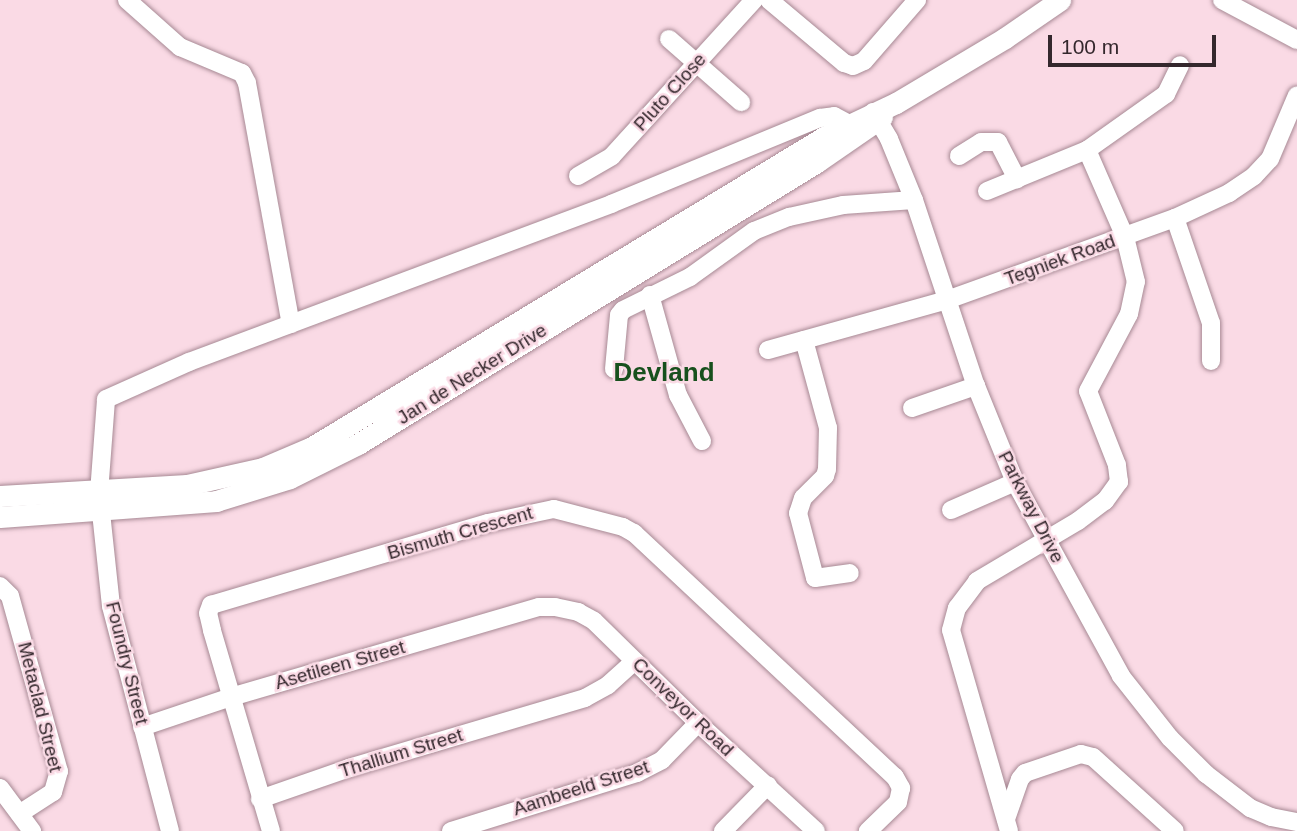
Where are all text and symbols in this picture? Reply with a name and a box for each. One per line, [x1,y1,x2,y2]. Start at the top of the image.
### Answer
scale bar [1052,21,1220,65]
text: 100 m [1061,35,1119,58]
street label: Pluto Close [629,48,711,136]
street label: Tegniek Road [1002,229,1118,291]
street label: Jan de Necker Drive [393,319,551,429]
district label: Devland [613,357,715,389]
street label: Parkway Drive [993,447,1069,567]
street label: Bismuth Crescent [385,501,535,565]
street label: Foundry Street [101,599,153,727]
street label: Asetileen Street [272,636,408,694]
street label: Metaclad Street [13,640,67,774]
street label: Conveyor Road [628,653,738,761]
street label: Thallium Street [337,723,465,783]
street label: Aambeeld Street [510,755,652,821]

